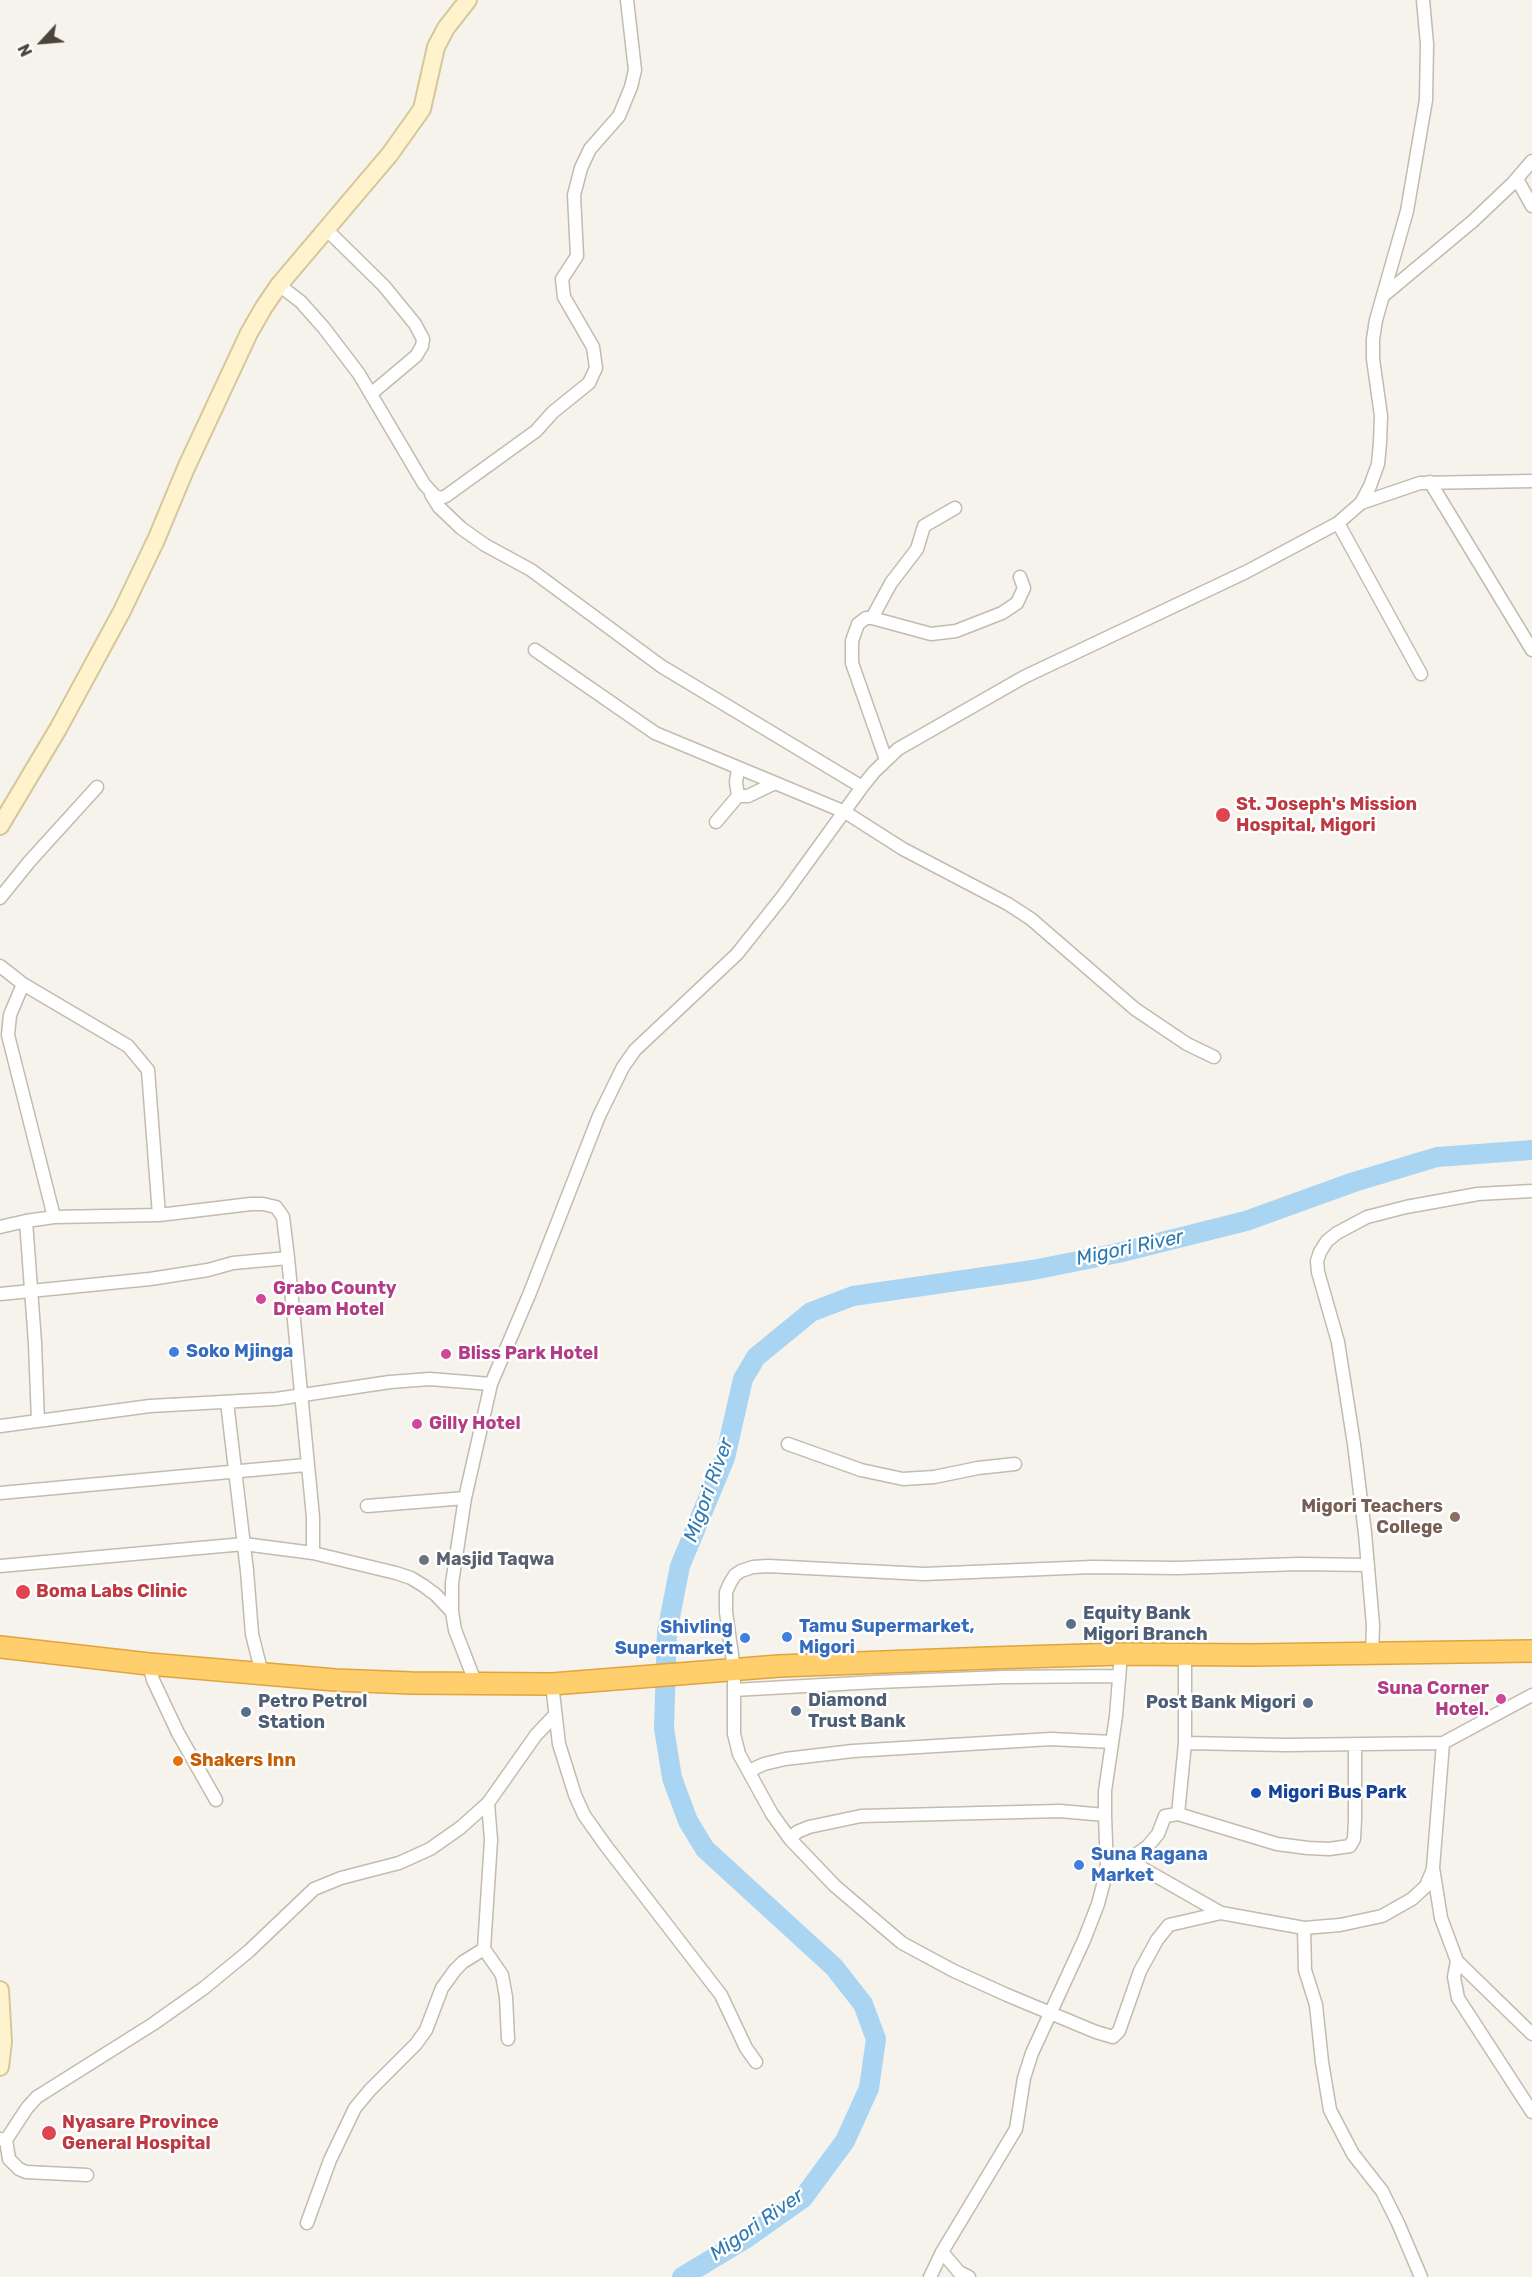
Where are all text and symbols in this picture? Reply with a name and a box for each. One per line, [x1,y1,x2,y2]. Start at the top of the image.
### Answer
north arrow [12,12,72,72]
text: N [14,41,36,59]
place label: St. Joseph's Mission Hospital, Migori [1236,794,1417,836]
marker: St. Joseph's Mission Hospital, Migori [1214,806,1232,824]
water label: Migori River [1074,1225,1186,1271]
place label: Grabo County Dream Hotel [273,1278,397,1320]
marker: Grabo County Dream Hotel [254,1292,268,1306]
place label: Soko Mjinga [186,1341,293,1363]
place label: Bliss Park Hotel [458,1343,598,1365]
marker: Soko Mjinga [167,1345,181,1359]
marker: Bliss Park Hotel [439,1347,453,1361]
place label: Gilly Hotel [429,1413,521,1435]
marker: Gilly Hotel [410,1417,424,1431]
water label: Migori River [679,1435,739,1545]
place label: Migori Teachers College [1301,1496,1443,1538]
marker: Migori Teachers College [1448,1510,1462,1524]
place label: Masjid Taqwa [436,1549,554,1571]
marker: Masjid Taqwa [417,1553,431,1567]
place label: Boma Labs Clinic [36,1581,187,1603]
marker: Boma Labs Clinic [14,1583,32,1601]
place label: Equity Bank Migori Branch [1083,1603,1208,1646]
place label: Tamu Supermarket, Migori [799,1616,974,1658]
place label: Shivling Supermarket [615,1617,733,1660]
marker: Equity Bank Migori Branch [1064,1617,1078,1631]
marker: Tamu Supermarket, Migori [780,1630,794,1644]
marker: Shivling Supermarket [738,1631,752,1645]
place label: Suna Corner Hotel. [1377,1678,1489,1720]
place label: Diamond Trust Bank [808,1690,906,1732]
place label: Petro Petrol Station [258,1691,367,1734]
place label: Post Bank Migori [1146,1692,1296,1714]
marker: Suna Corner Hotel. [1494,1692,1508,1706]
marker: Post Bank Migori [1301,1696,1315,1710]
marker: Diamond Trust Bank [789,1704,803,1718]
marker: Petro Petrol Station [239,1705,253,1719]
place label: Shakers Inn [190,1750,296,1772]
marker: Shakers Inn [171,1754,185,1768]
place label: Migori Bus Park [1268,1782,1407,1804]
marker: Migori Bus Park [1249,1786,1263,1800]
place label: Suna Ragana Market [1091,1844,1208,1886]
marker: Suna Ragana Market [1072,1858,1086,1872]
place label: Nyasare Province General Hospital [62,2112,219,2154]
marker: Nyasare Province General Hospital [40,2124,58,2142]
water label: Migori River [705,2184,809,2266]

